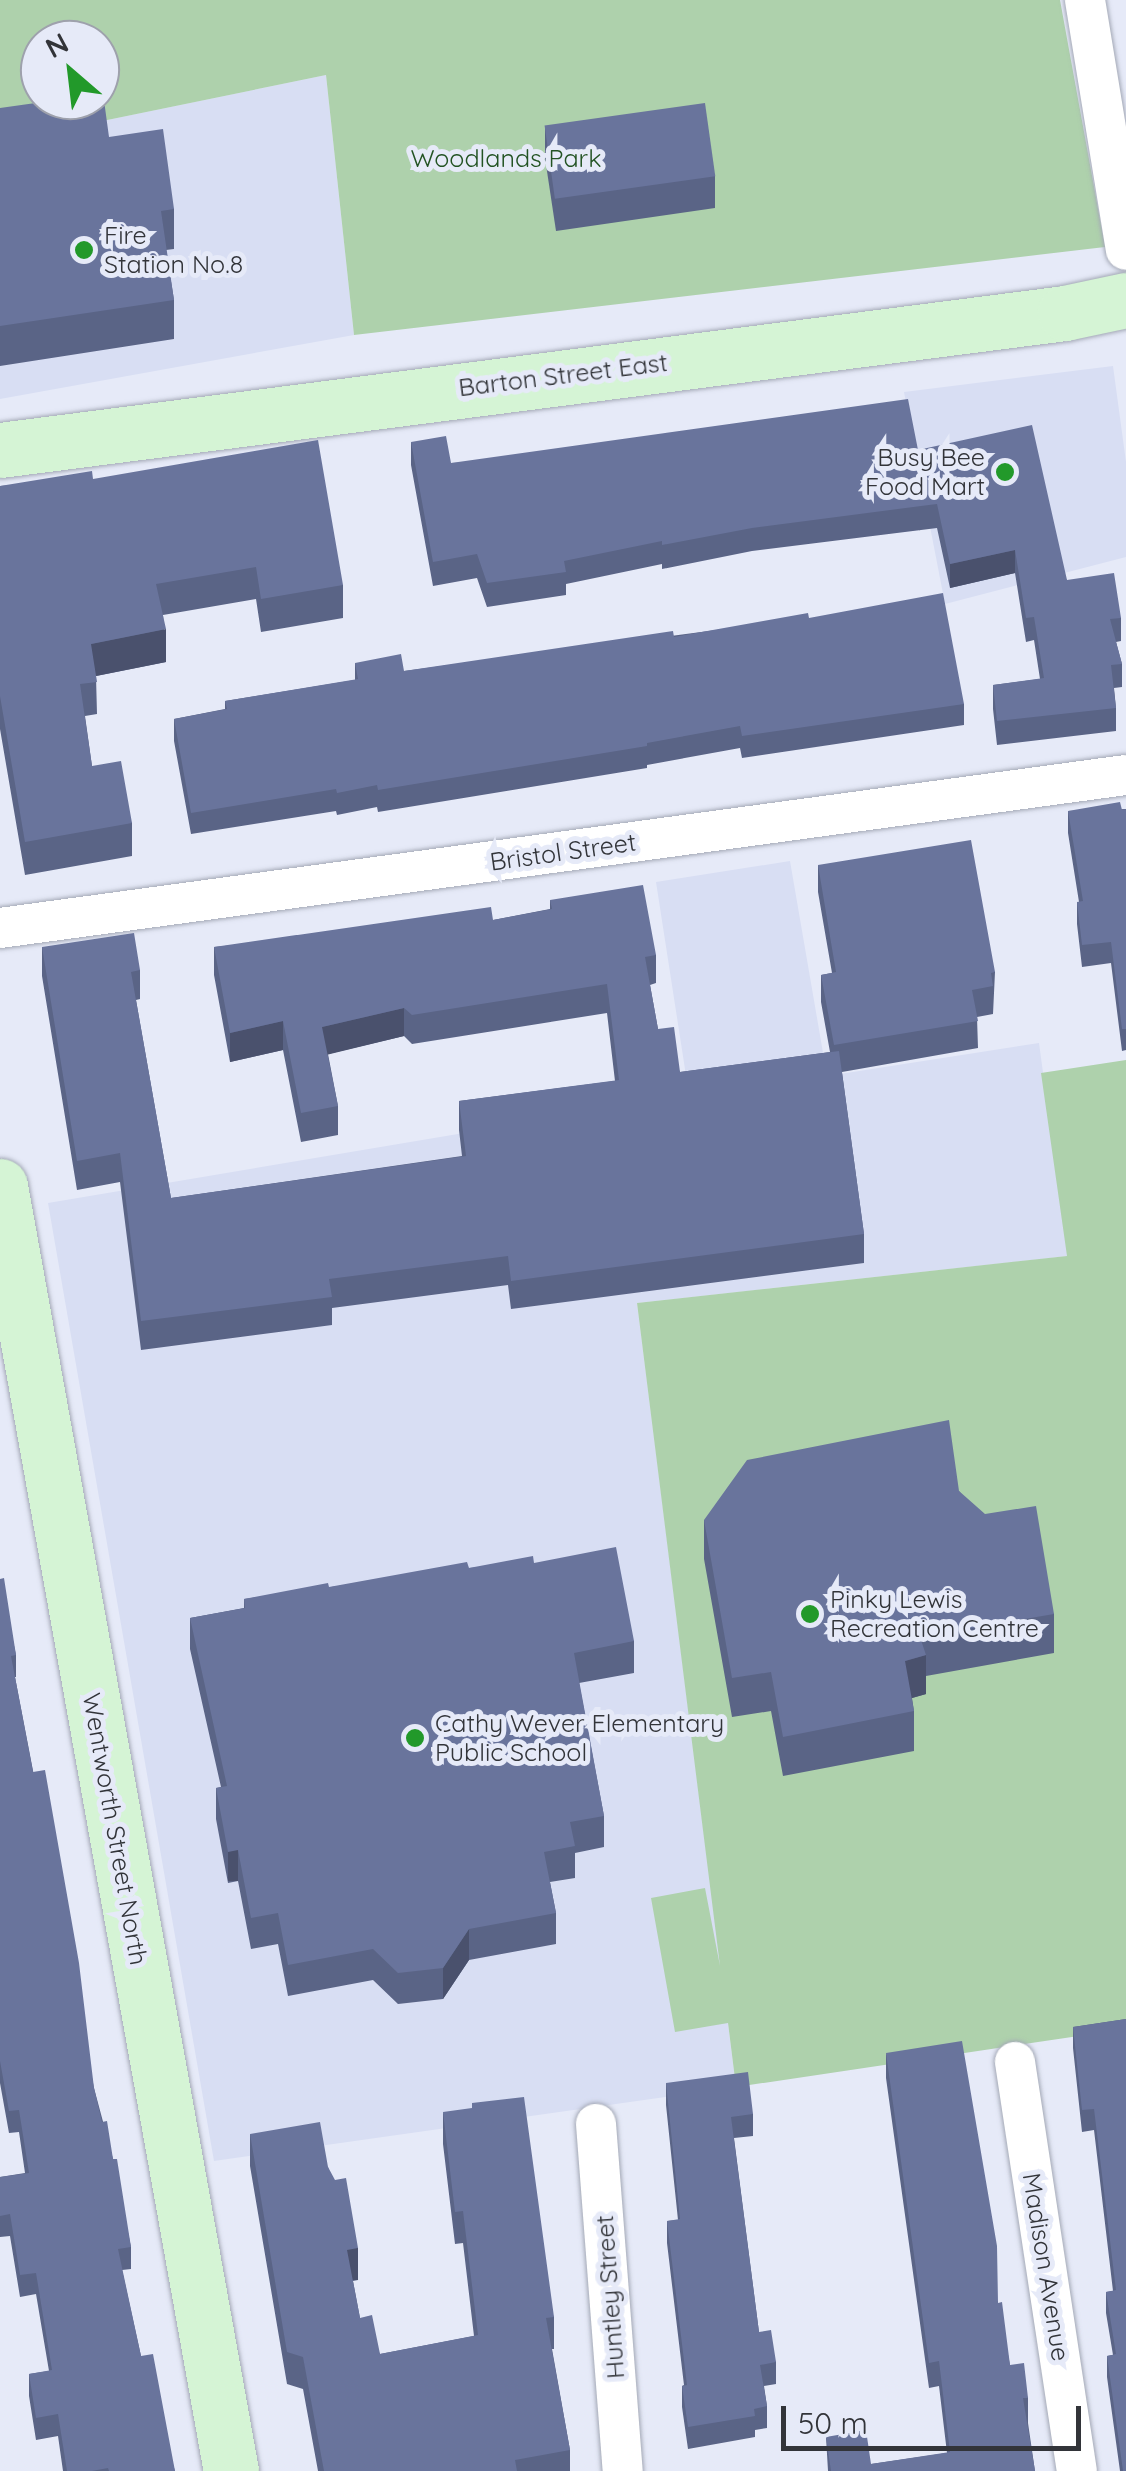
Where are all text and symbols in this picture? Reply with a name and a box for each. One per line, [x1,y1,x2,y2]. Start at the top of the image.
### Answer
north arrow [20,20,120,120]
text: N [39,25,74,65]
park label: Woodlands Park [410,143,602,173]
place label: Fire Station No.8 [104,221,243,280]
marker: Fire Station No.8 [73,239,95,261]
street label: Barton Street East [457,347,669,403]
place label: Busy Bee Food Mart [865,443,985,502]
marker: Busy Bee Food Mart [994,461,1016,483]
street label: Bristol Street [488,827,638,877]
place label: Pinky Lewis Recreation Centre [830,1585,1039,1644]
marker: Pinky Lewis Recreation Centre [799,1603,821,1625]
street label: Wentworth Street North [76,1691,154,1967]
place label: Cathy Wever Elementary Public School [435,1709,724,1768]
marker: Cathy Wever Elementary Public School [404,1727,426,1749]
street label: Madison Avenue [1016,2171,1076,2363]
street label: Huntley Street [589,2214,631,2380]
scale bar [786,2386,1086,2448]
text: 50 m [798,2404,868,2442]

